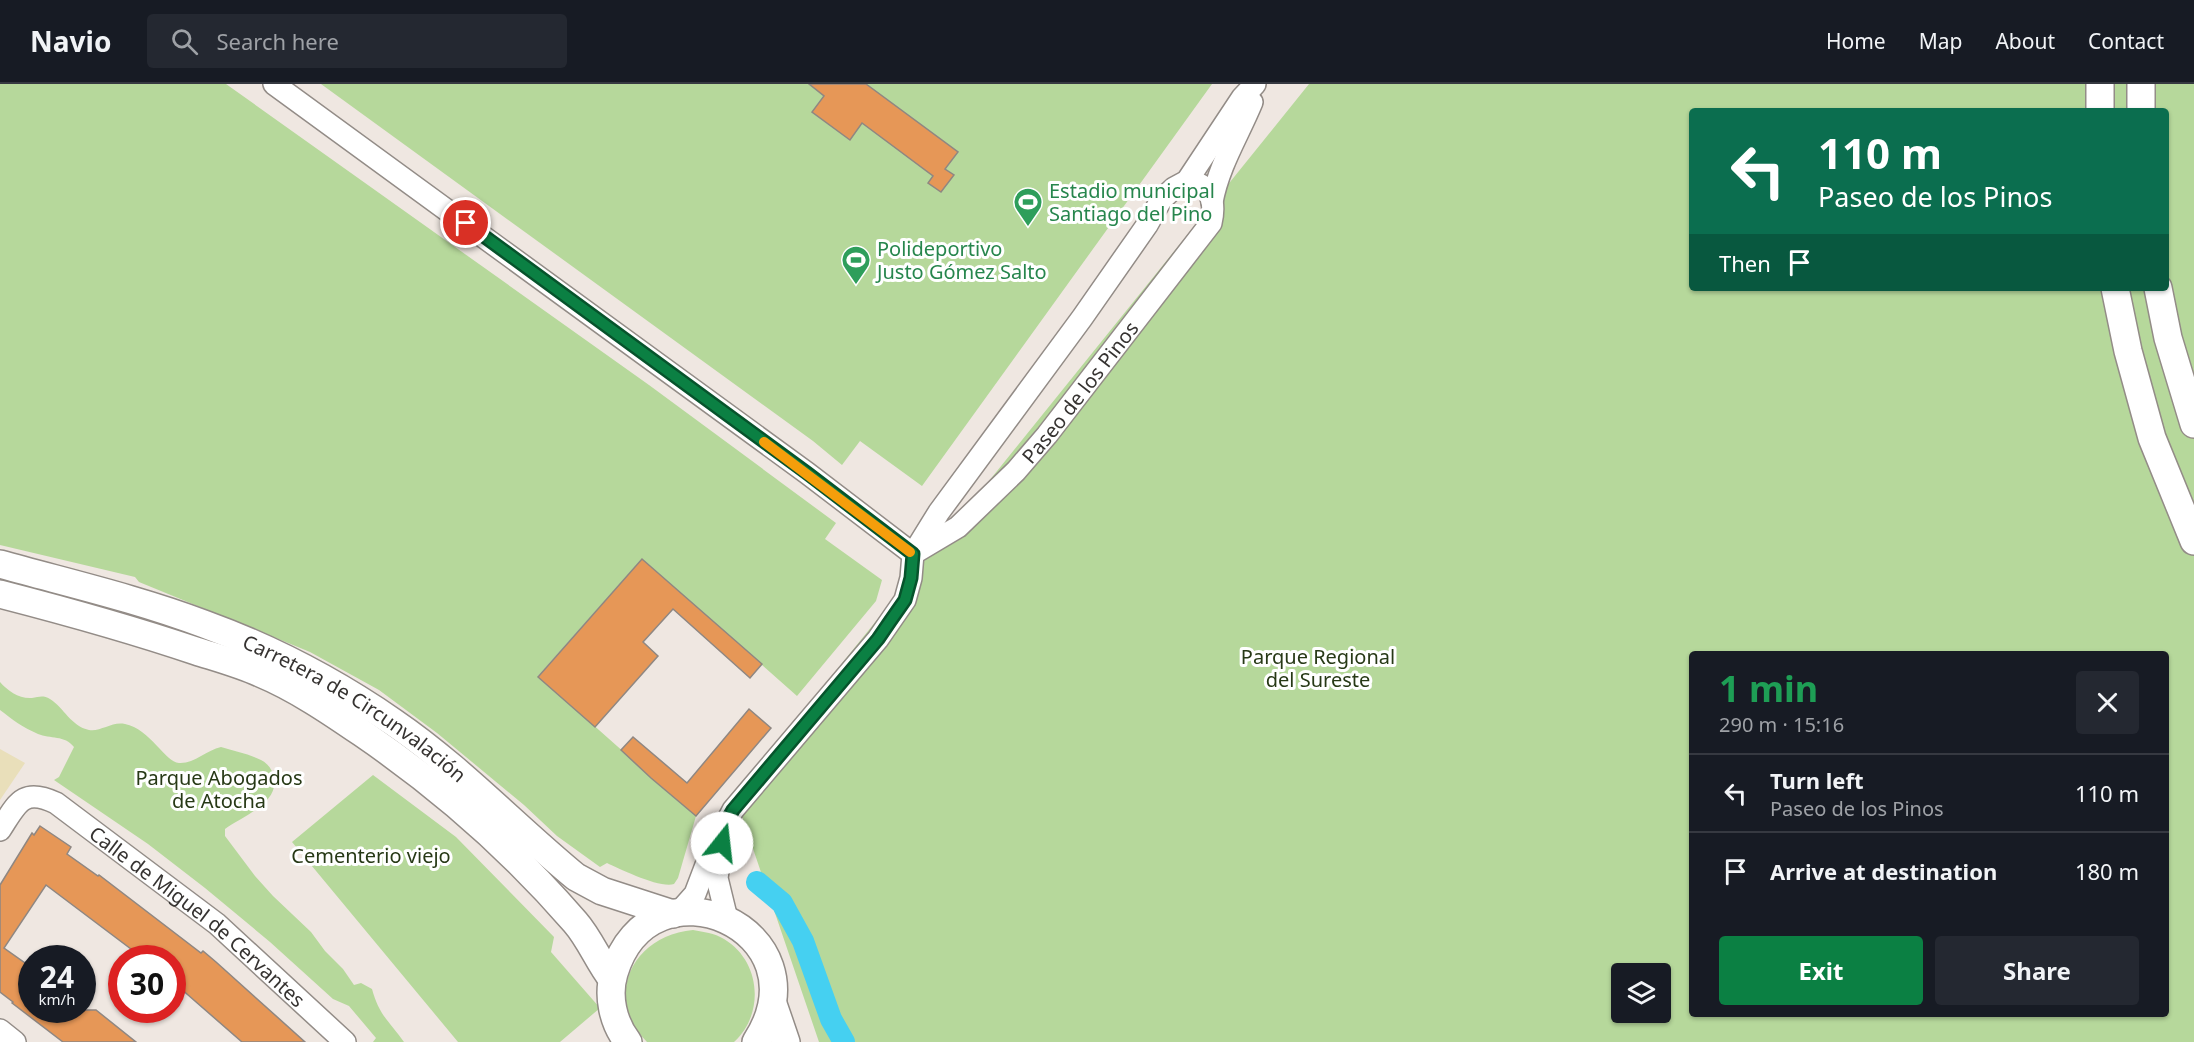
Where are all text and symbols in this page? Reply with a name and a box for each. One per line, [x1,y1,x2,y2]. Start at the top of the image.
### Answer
search box [147,14,567,68]
text: Navio [30,22,111,60]
icon: search [168,25,201,58]
text: Search here [216,26,339,56]
text: Home [1826,27,1886,55]
text: Map [1919,27,1962,55]
text: About [1995,27,2055,55]
text: Contact [2088,27,2164,55]
text: 110 m [1818,124,1942,181]
icon: left [1719,132,1797,210]
place label: Estadio municipal Santiago del Pino [1049,177,1215,227]
text: Paseo de los Pinos [1818,178,2052,215]
sports icon: Estadio municipal Santiago del Pino [1012,186,1044,228]
pin [440,197,491,248]
icon: arrive [449,206,482,239]
place label: Polideportivo Justo Gómez Salto [875,235,1047,285]
sports icon: Polideportivo Justo Gómez Salto [840,244,872,286]
icon: arrive [1783,246,1816,279]
text: Then [1719,248,1771,278]
street label: Paseo de los Pinos [1015,315,1144,469]
street label: Carretera de Circunvalación [239,628,472,788]
park label: Parque Regional del Sureste [1241,643,1395,693]
text: 1 min [1719,664,1818,713]
button: close [2076,671,2139,734]
text: 290 m · 15:16 [1719,711,1844,738]
park label: Parque Abogados de Atocha [136,764,303,814]
text: Turn left [1770,765,1864,795]
icon: left [1719,777,1752,810]
text: 110 m [2075,778,2139,808]
text: Paseo de los Pinos [1770,795,1944,822]
position arrow [690,811,754,875]
street label: Calle de Miguel de Cervantes [84,819,311,1012]
park label: Cementerio viejo [291,842,451,869]
icon: arrive [1719,855,1752,888]
text: Arrive at destination [1770,856,1997,886]
text: 180 m [2075,856,2139,886]
button: Exit [1719,936,1923,1005]
button: Share [1935,936,2139,1005]
speed limit sign: 30 [108,945,186,1023]
text: 24 [40,956,74,997]
map controls [1611,963,1671,1023]
button: layers [1611,963,1671,1023]
text: km/h [39,989,75,1009]

